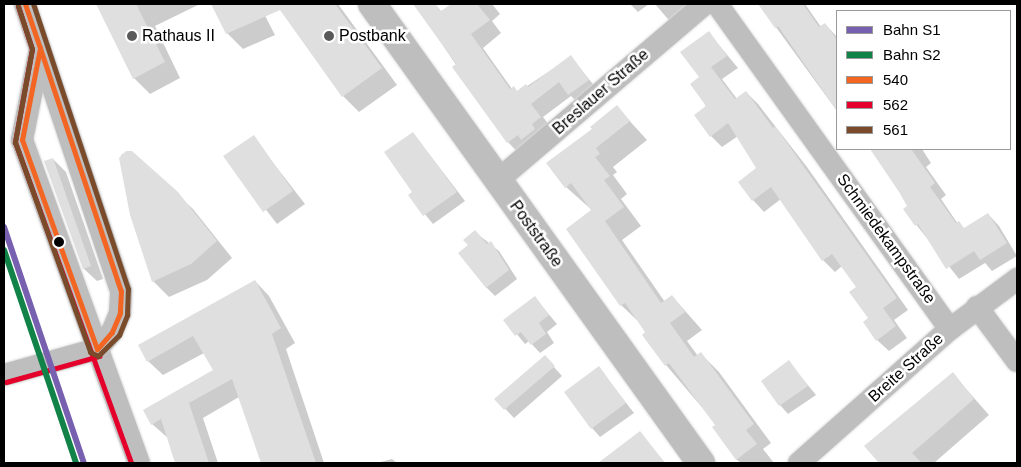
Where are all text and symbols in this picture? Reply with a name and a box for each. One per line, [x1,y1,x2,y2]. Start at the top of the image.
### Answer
legend [836,10,1011,150]
text: Bahn S1 [883,21,941,38]
place label: Rathaus II [142,26,215,46]
place label: Postbank [339,26,406,46]
marker: Rathaus II [126,30,138,42]
marker: Postbank [323,30,335,42]
street label: Breslauer Straße [549,45,653,139]
text: Bahn S2 [883,46,941,63]
text: 540 [883,71,908,88]
text: 562 [883,96,908,113]
text: 561 [883,121,908,138]
street label: Schmiedekampstraße [832,170,940,308]
street label: Poststraße [505,197,567,271]
unlabelled marker [54,237,64,247]
street label: Breite Straße [865,329,947,407]

